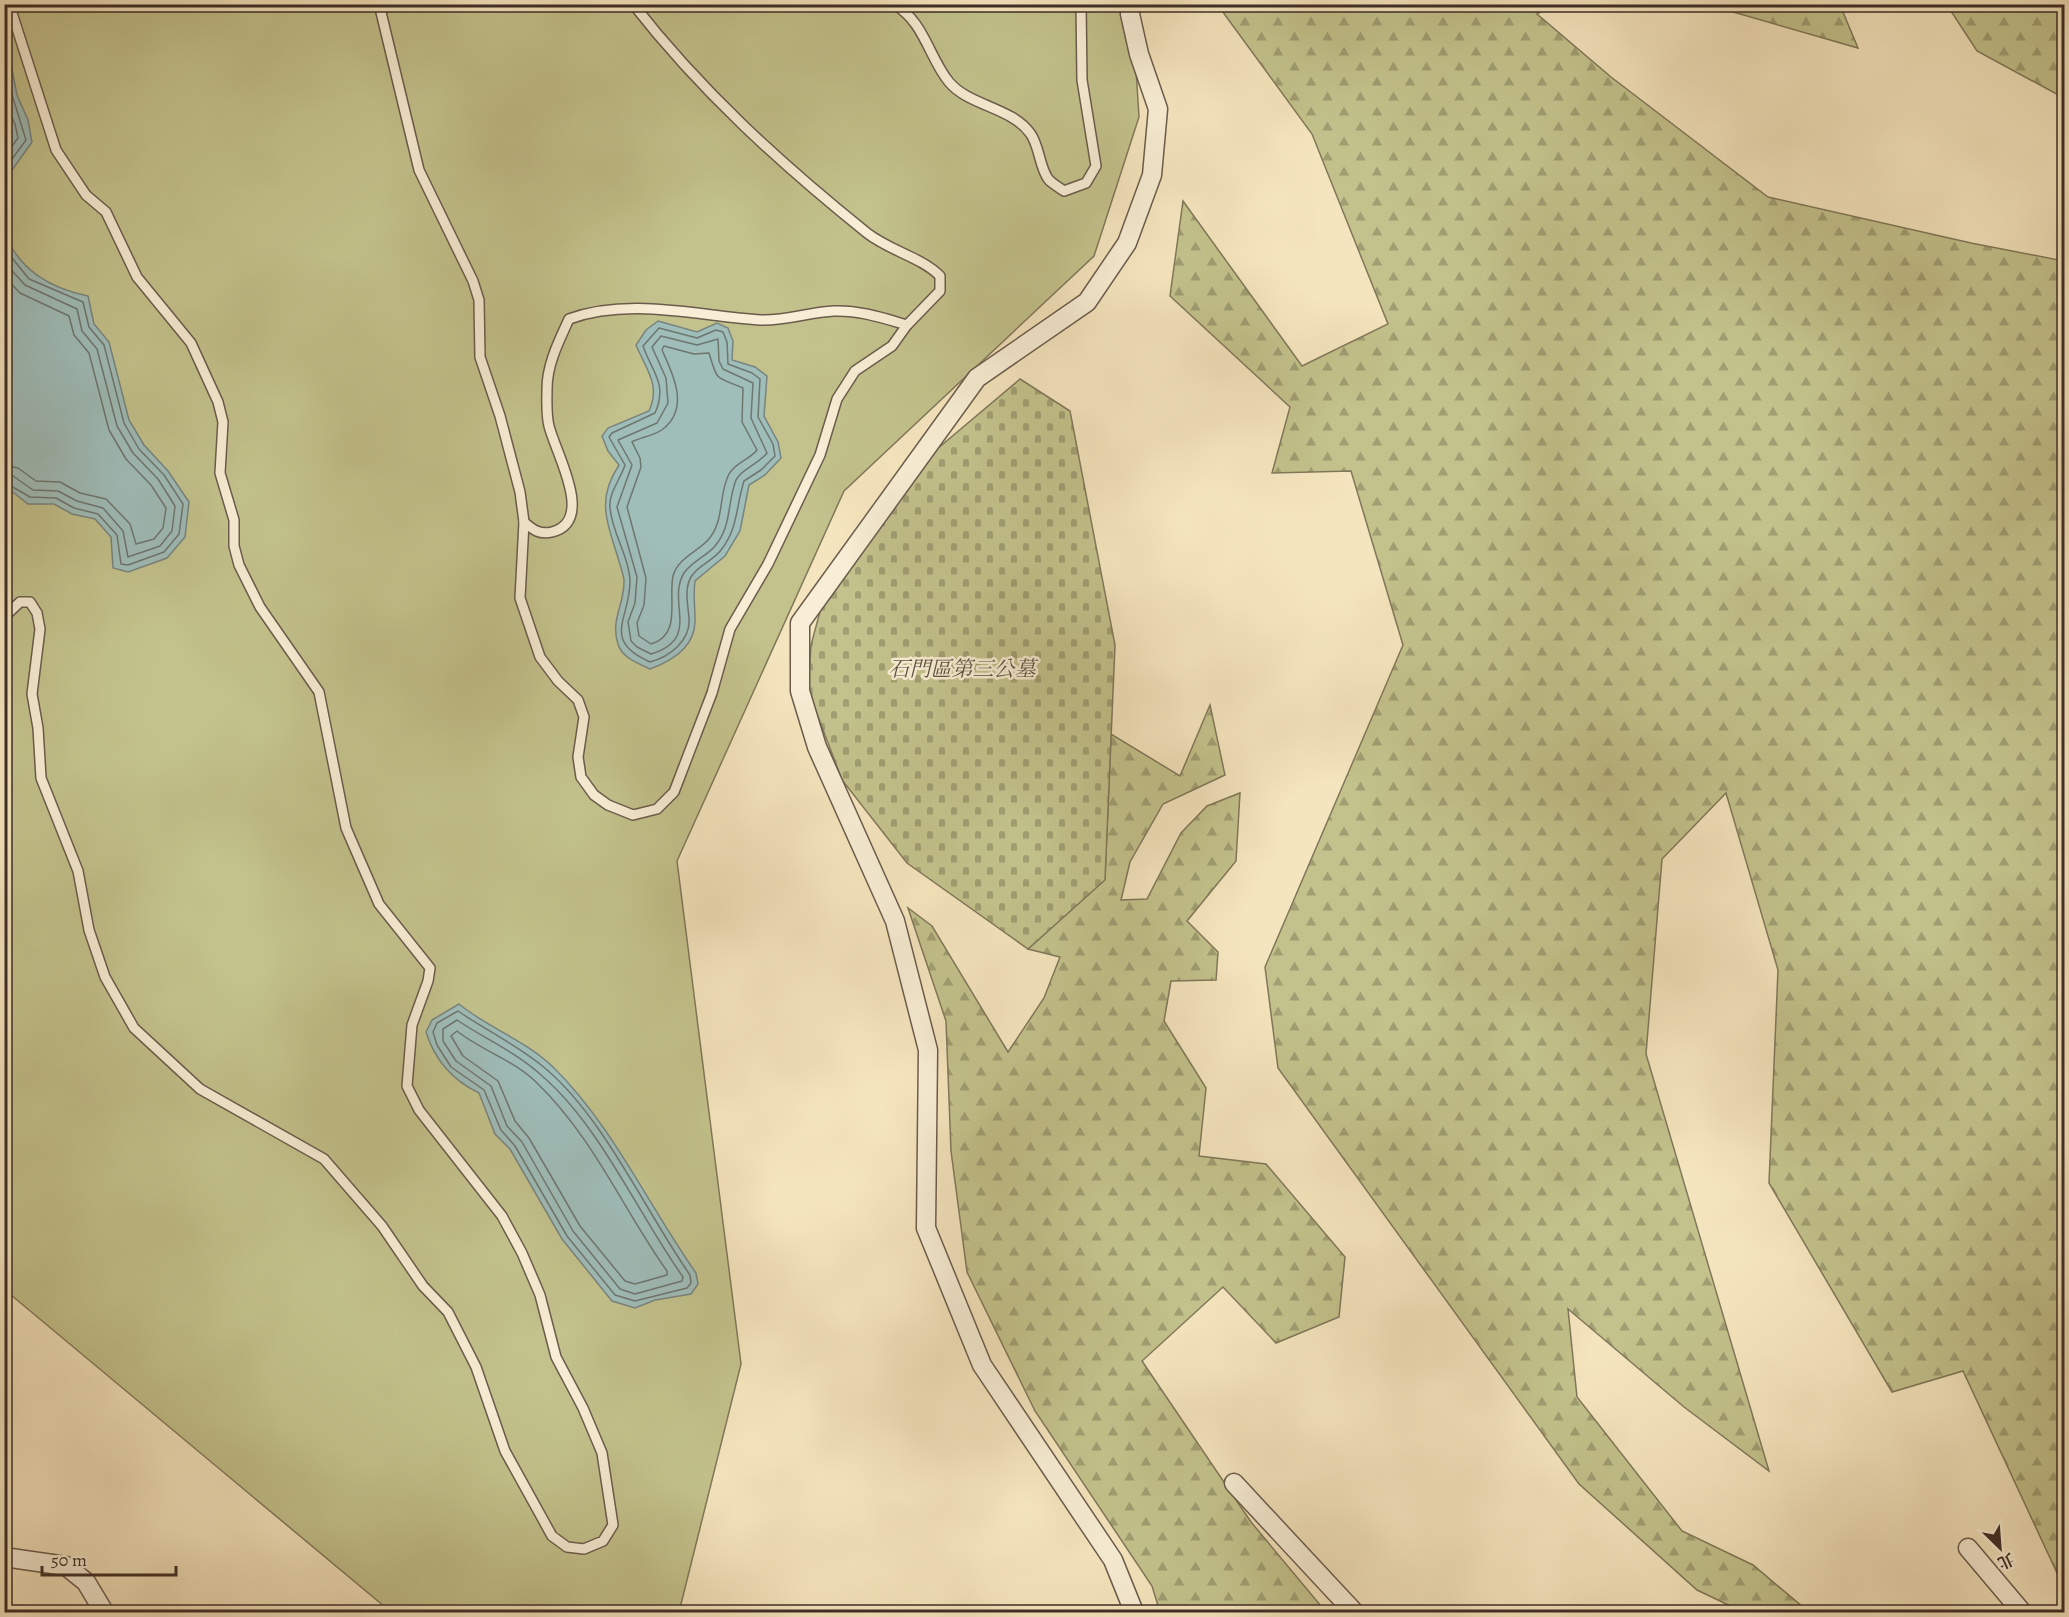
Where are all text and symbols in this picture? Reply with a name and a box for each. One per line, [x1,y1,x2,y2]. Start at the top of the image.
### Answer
park label: 石門區第三公墓 [889,655,1038,683]
north arrow [1970,1518,2030,1578]
scale bar [42,1539,176,1577]
text: 北 [1994,1547,2018,1574]
text: 50 m [51,1548,87,1572]

